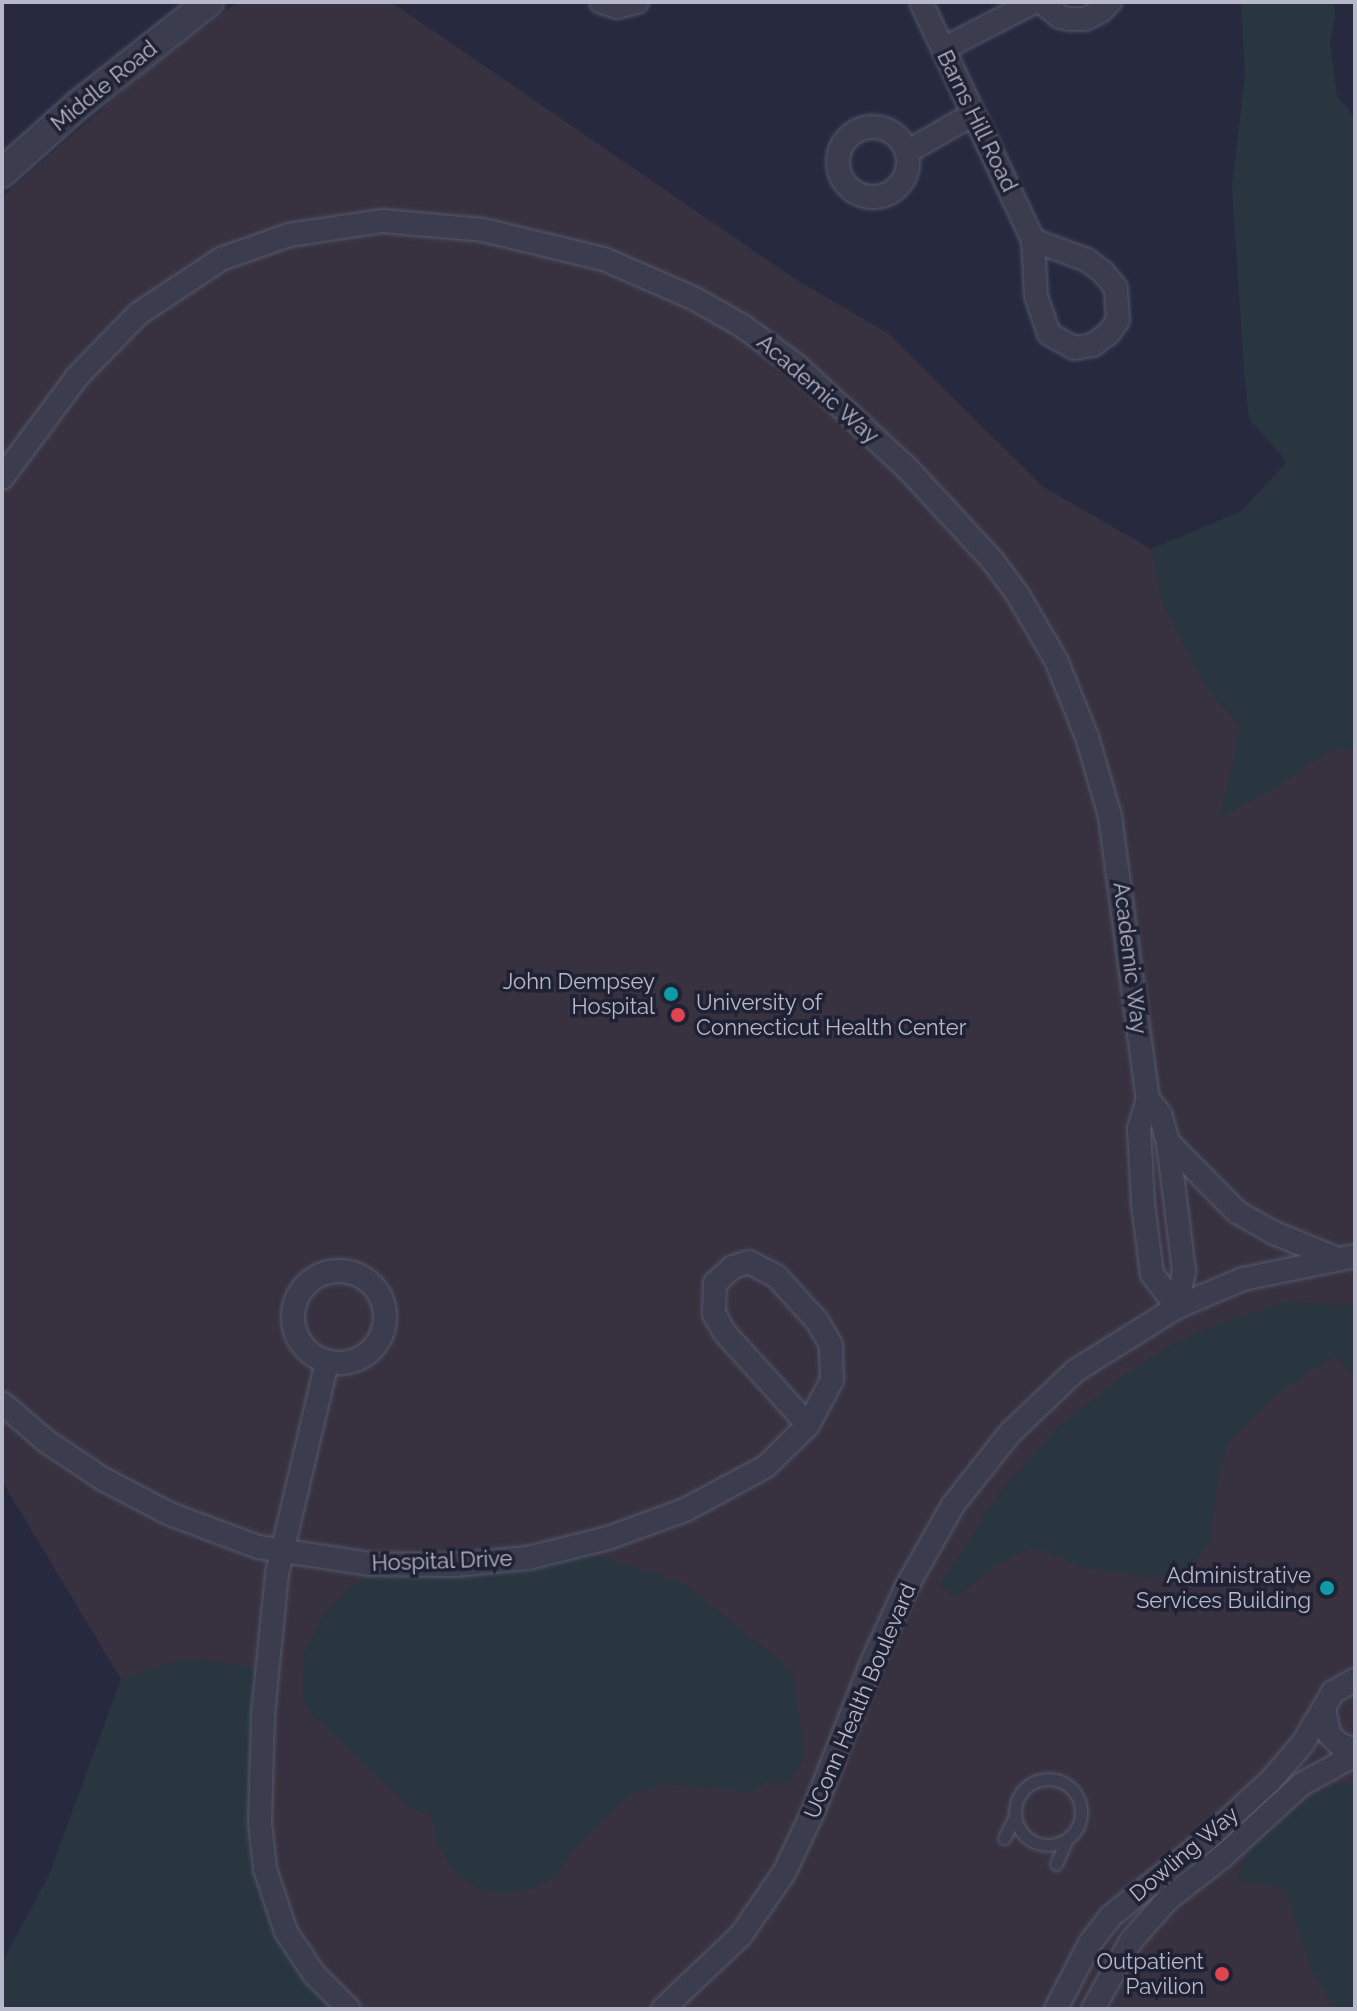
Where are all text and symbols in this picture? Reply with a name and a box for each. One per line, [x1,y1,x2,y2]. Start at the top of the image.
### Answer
street label: Middle Road [46,35,162,137]
street label: Barns Hill Road [931,46,1023,196]
street label: Academic Way [751,329,885,449]
street label: Academic Way [1108,880,1152,1036]
place label: John Dempsey Hospital [503,968,655,1020]
marker: John Dempsey Hospital [662,985,680,1003]
place label: University of Connecticut Health Center [696,989,966,1040]
marker: University of Connecticut Health Center [667,1004,689,1026]
street label: Hospital Drive [371,1545,513,1577]
place label: Administrative Services Building [1136,1562,1311,1614]
marker: Administrative Services Building [1318,1579,1336,1597]
street label: UConn Health Boulevard [798,1580,922,1822]
street label: Dowling Way [1124,1801,1244,1907]
place label: Outpatient Pavilion [1096,1948,1204,2000]
marker: Outpatient Pavilion [1211,1963,1233,1985]

